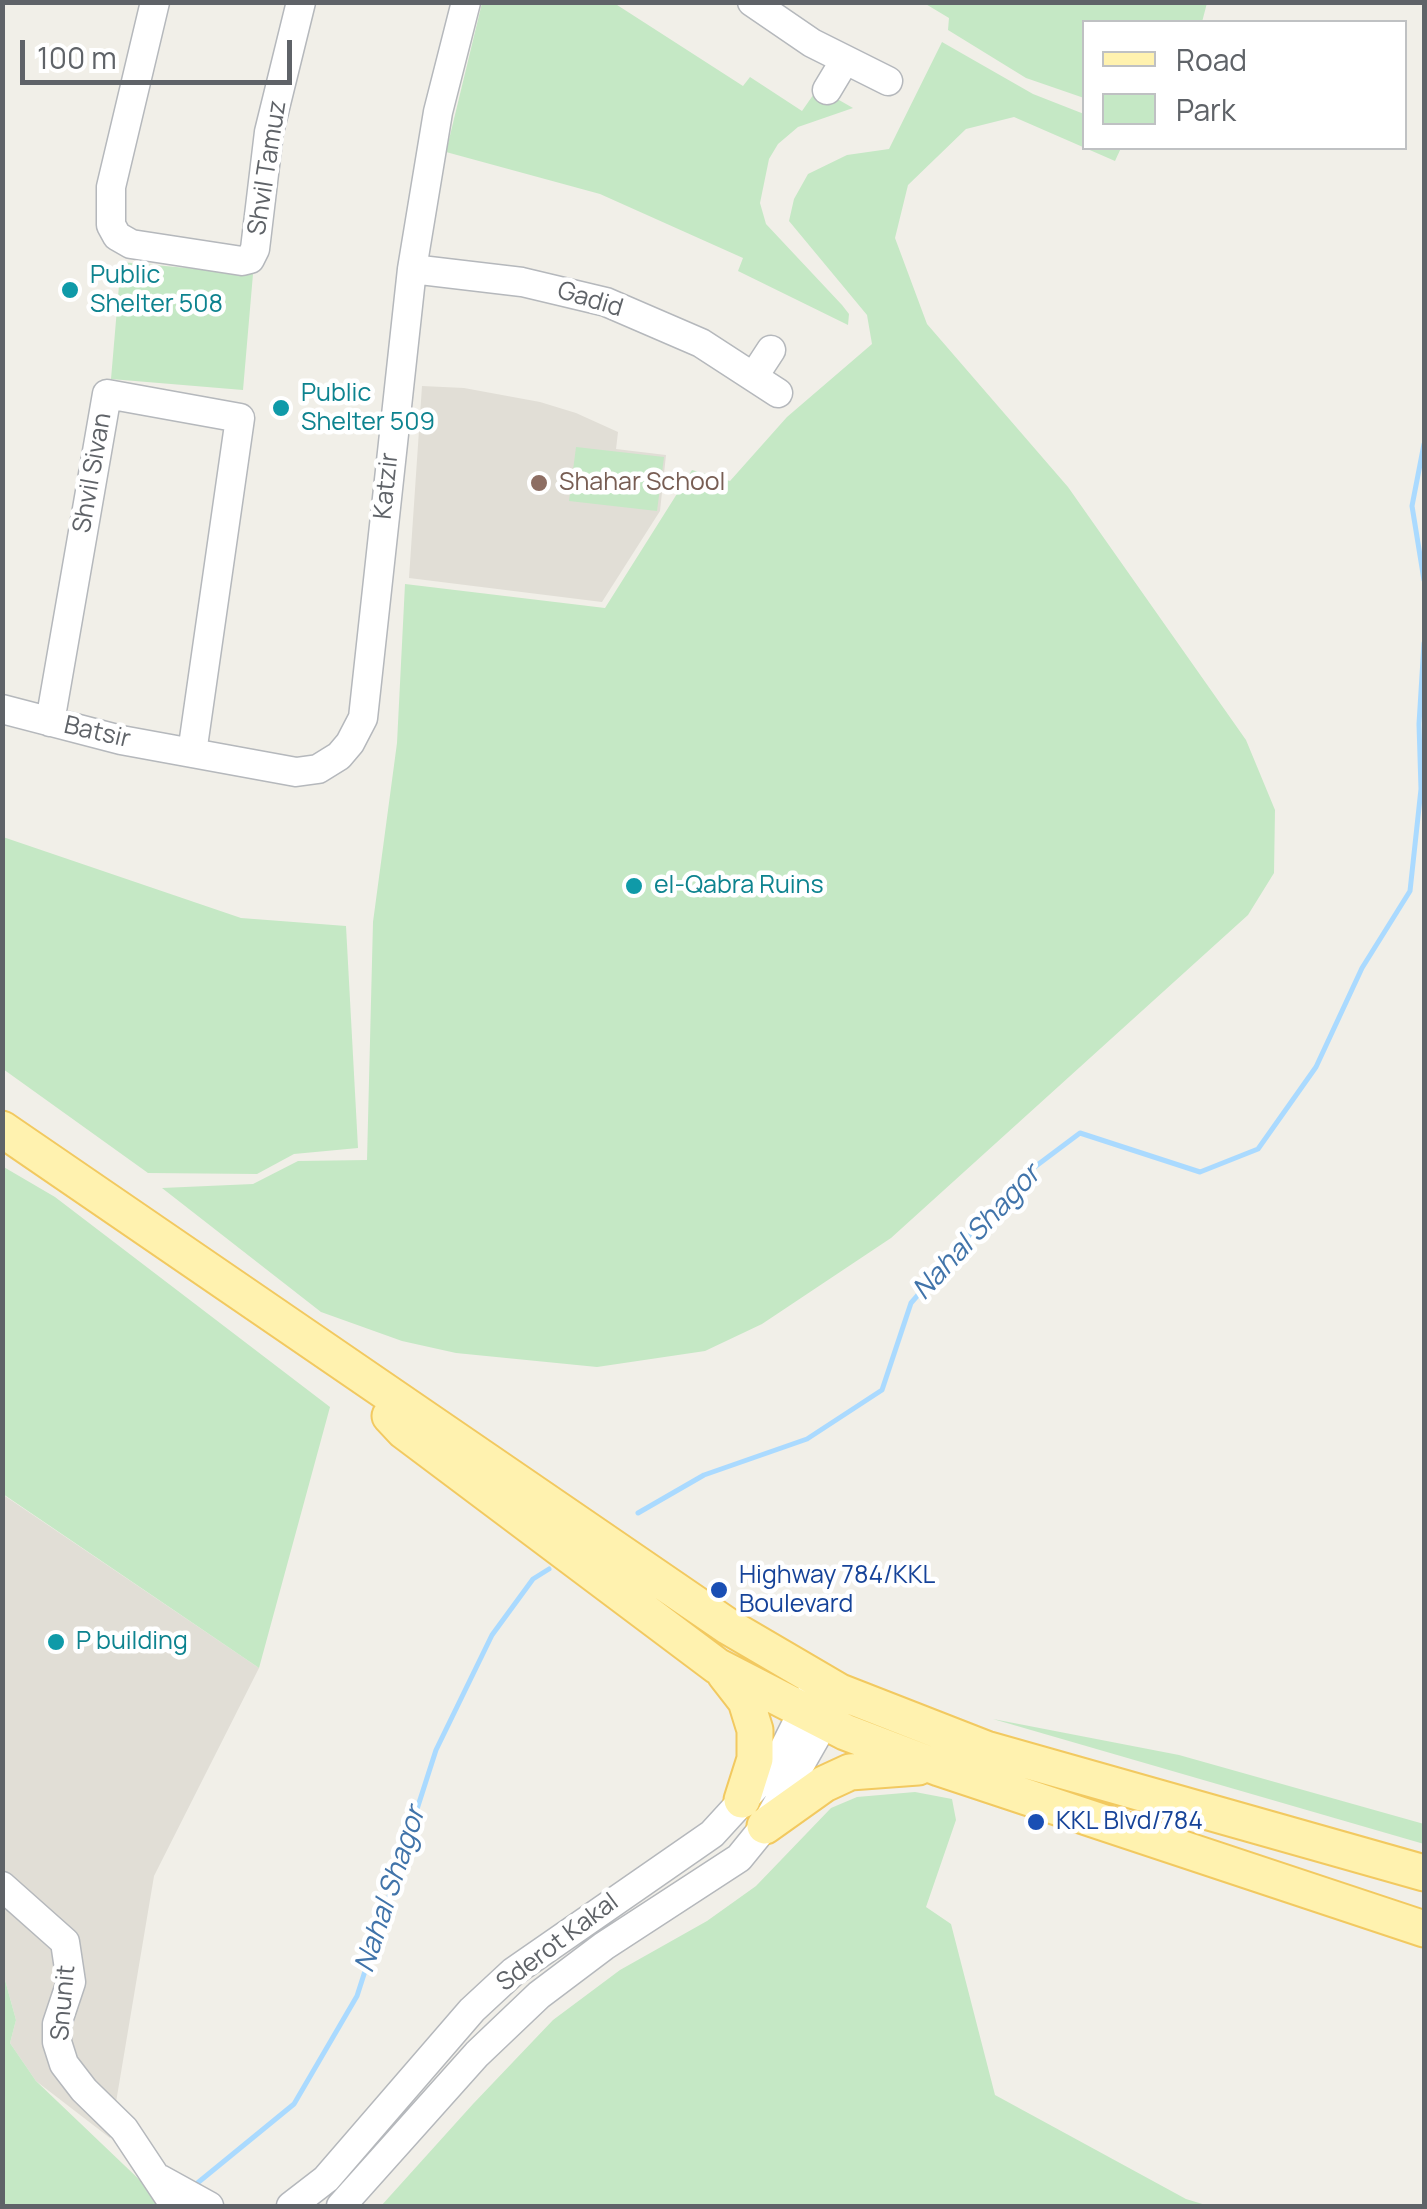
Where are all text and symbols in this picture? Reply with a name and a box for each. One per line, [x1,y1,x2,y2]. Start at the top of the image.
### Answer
scale bar [25,20,298,82]
legend [1082,20,1407,150]
text: 100 m [37,37,117,78]
text: Road [1176,39,1247,80]
text: Park [1176,89,1236,130]
street label: Shvil Tamuz [243,99,293,237]
place label: Public Shelter 508 [90,261,223,320]
street label: Gadid [554,276,626,324]
marker: Public Shelter 508 [59,279,81,301]
place label: Public Shelter 509 [301,379,435,438]
marker: Public Shelter 509 [270,397,292,419]
street label: Shvil Sivan [68,411,118,535]
street label: Katzir [369,451,405,521]
place label: Shahar School [559,468,725,498]
marker: Shahar School [528,472,550,494]
street label: Batsir [61,711,133,755]
place label: el-Qabra Ruins [654,871,824,901]
marker: el-Qabra Ruins [623,875,645,897]
water label: Nahal Shagor [906,1159,1048,1307]
place label: Highway 784/KKL Boulevard [739,1561,935,1620]
marker: Highway 784/KKL Boulevard [708,1579,730,1601]
place label: P building [76,1627,188,1657]
marker: P building [45,1631,67,1653]
water label: Nahal Shagor [348,1803,434,1977]
place label: KKL Blvd/784 [1056,1807,1203,1837]
marker: KKL Blvd/784 [1025,1811,1047,1833]
street label: Sderot Kakal [491,1888,625,1998]
street label: Snunit [46,1964,82,2042]

